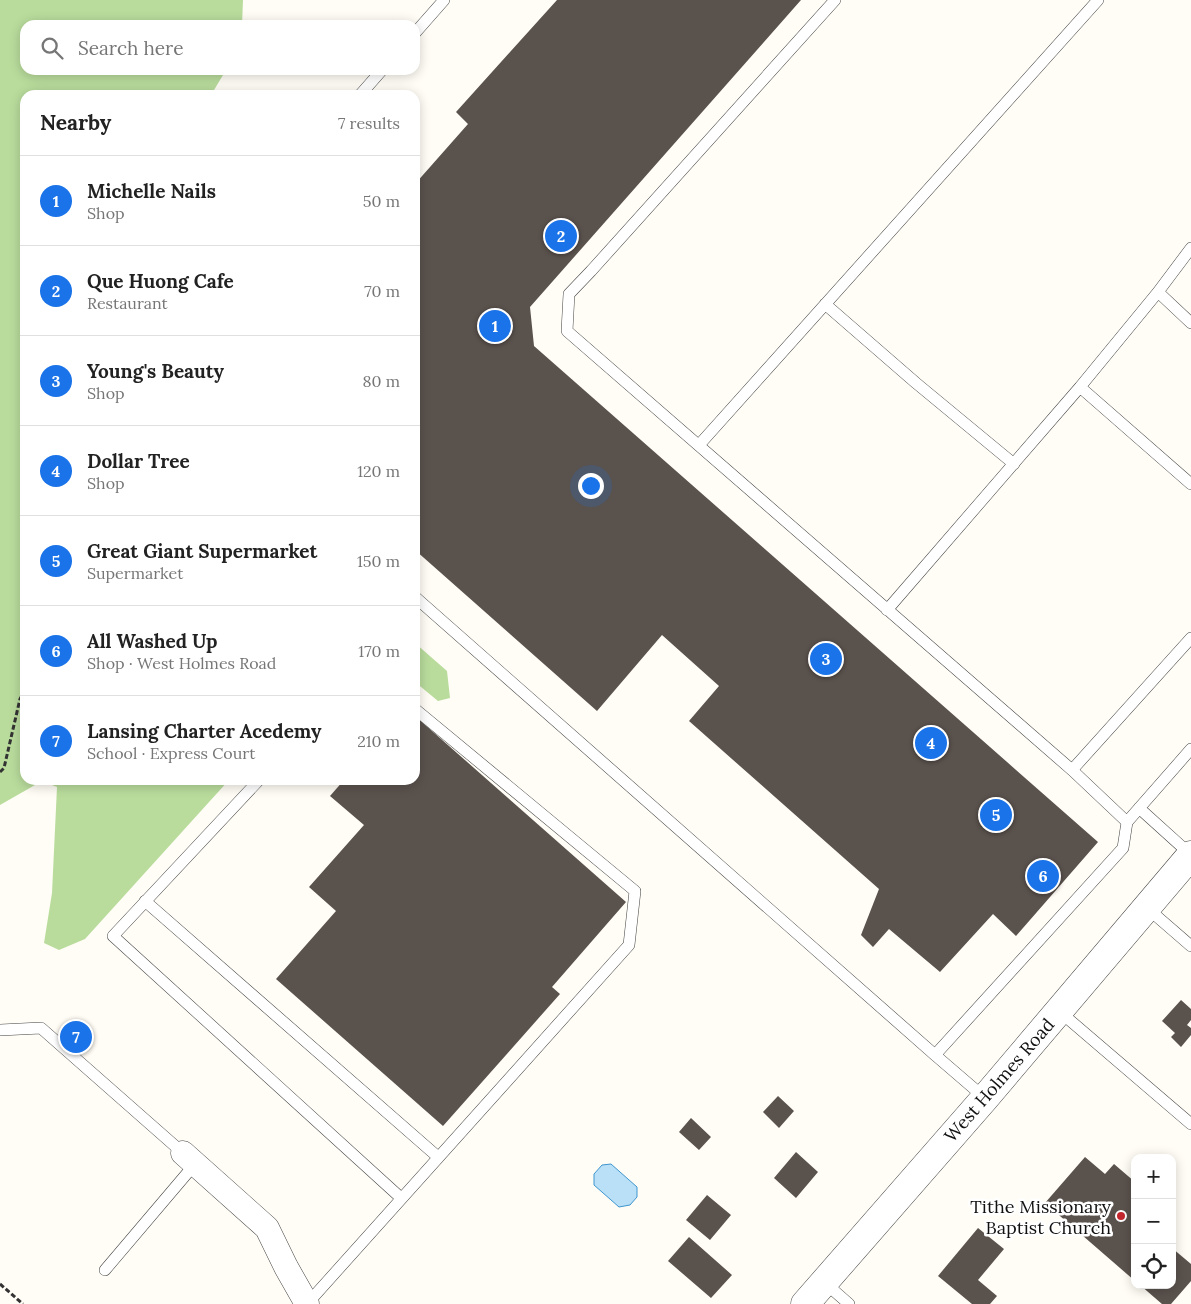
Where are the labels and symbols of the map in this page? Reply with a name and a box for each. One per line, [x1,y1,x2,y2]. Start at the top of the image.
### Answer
pin: 2 [545,217,577,255]
pin: 1 [479,307,511,345]
your location [578,473,604,499]
pin: 3 [810,640,842,678]
pin: 4 [915,724,947,762]
pin: 5 [980,796,1012,834]
pin: 6 [1027,857,1059,895]
street label: West Holmes Road [939,1013,1059,1147]
pin: 7 [60,1018,92,1056]
place label: Tithe Missionary Baptist Church [970,1195,1111,1239]
marker: Tithe Missionary Baptist Church [1115,1210,1127,1222]

